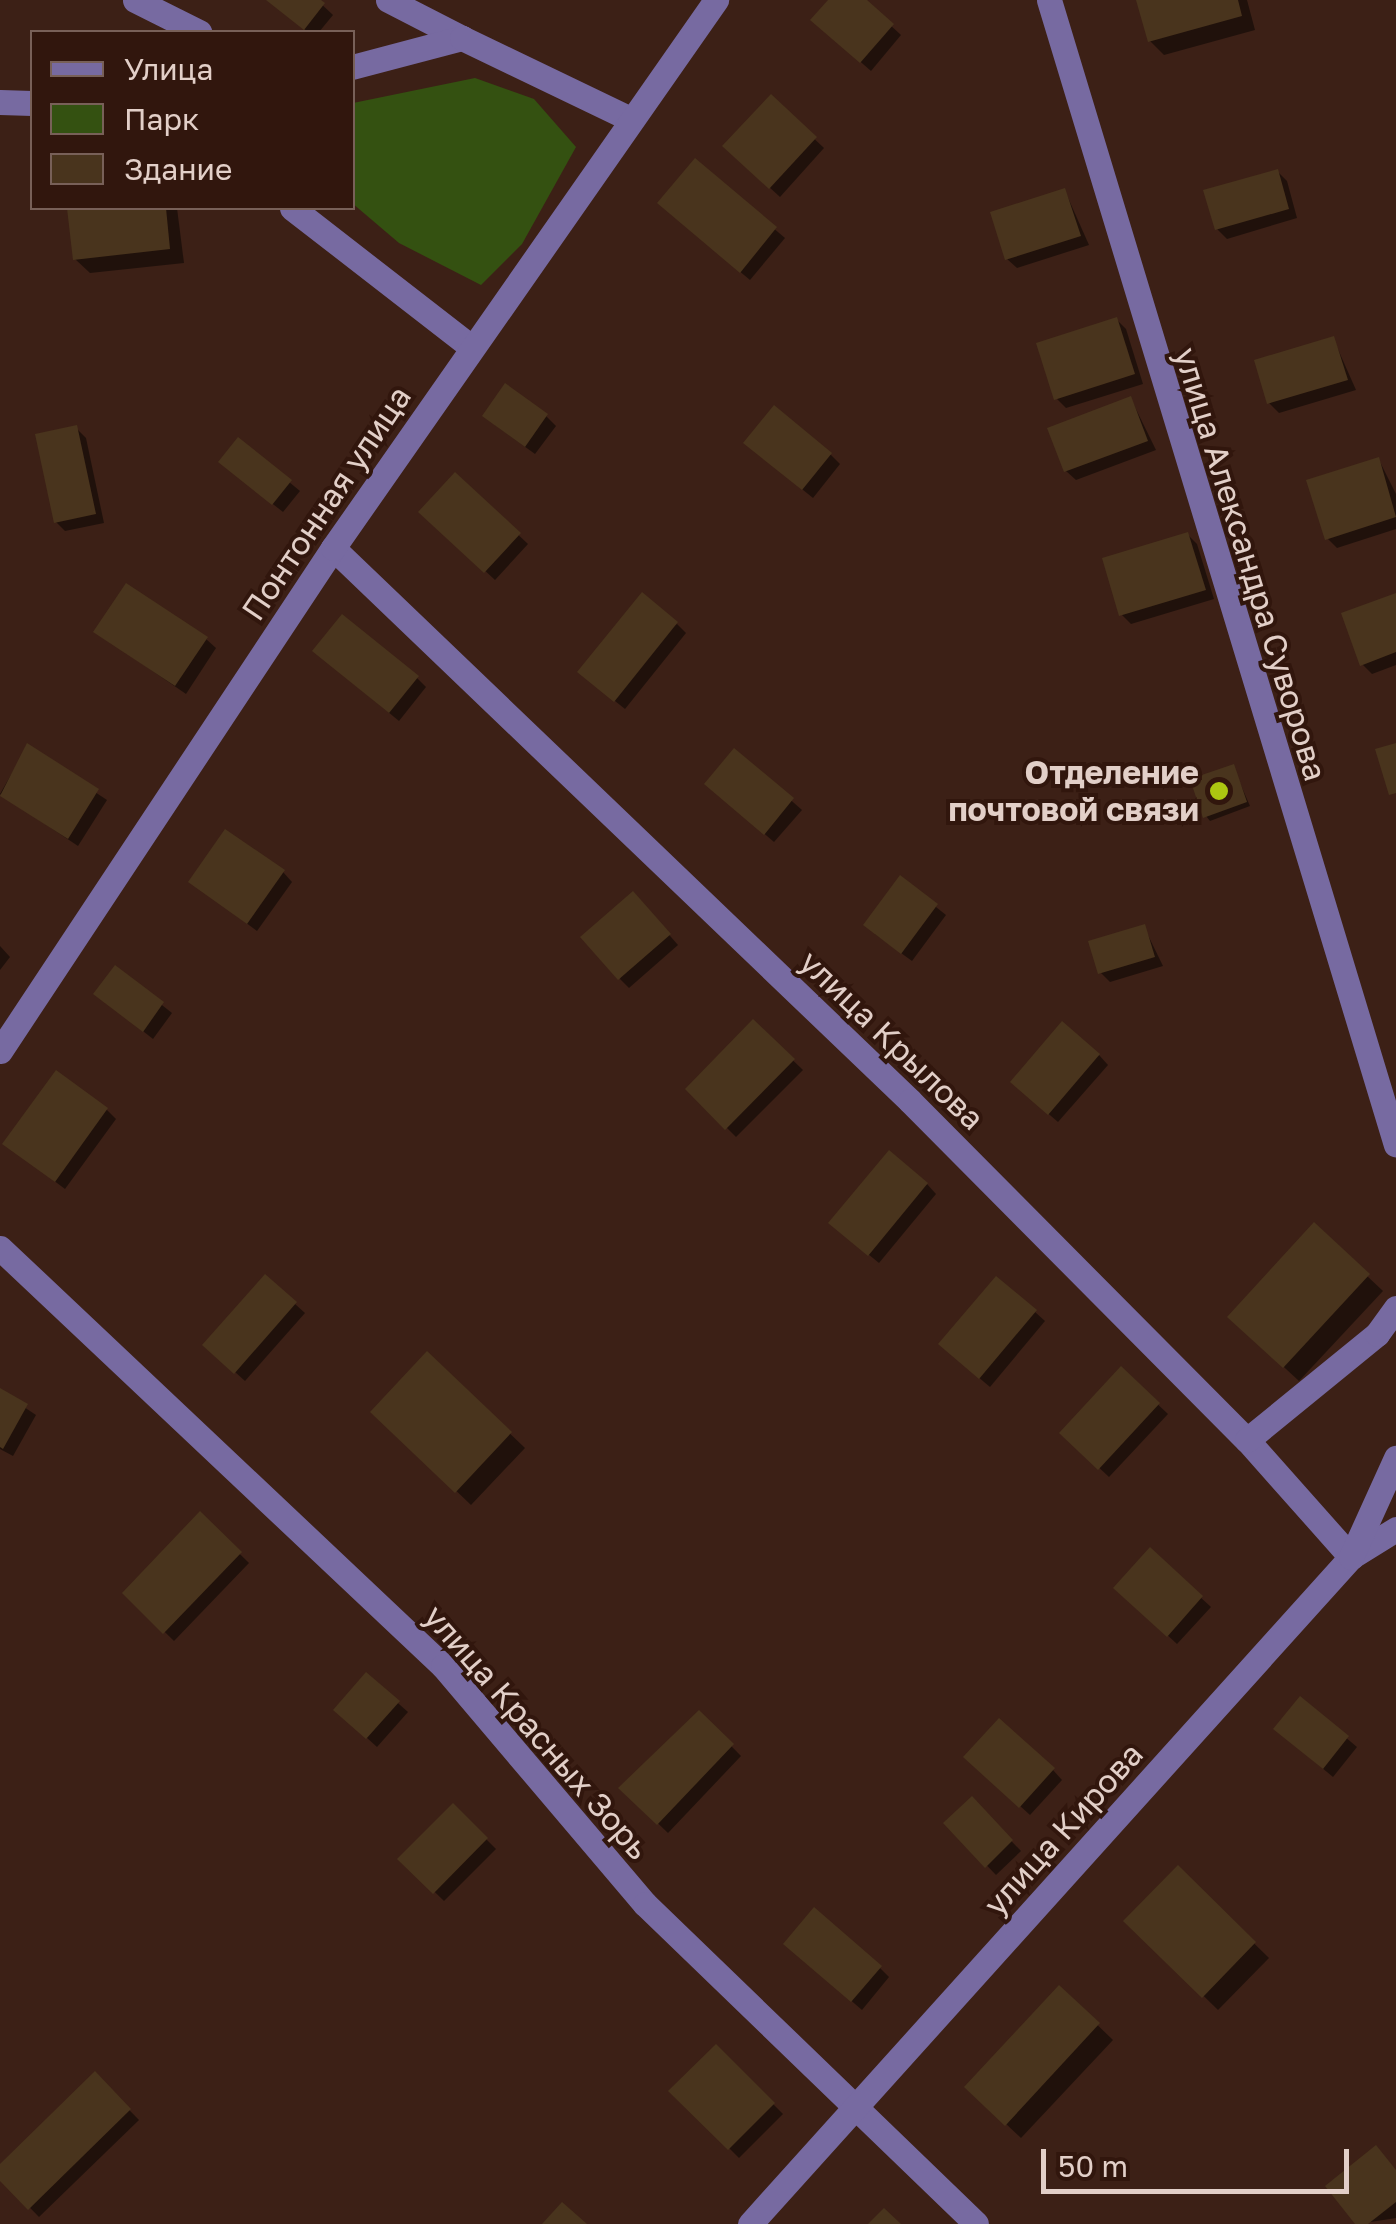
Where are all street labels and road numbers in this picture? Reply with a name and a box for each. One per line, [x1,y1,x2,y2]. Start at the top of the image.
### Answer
street label: улица Александра Суворова [1167,343,1335,785]
street label: Понтонная улица [233,379,419,627]
street label: улица Крылова [792,942,992,1138]
street label: улица Красных Зорь [416,1597,658,1867]
street label: улица Кирова [976,1735,1150,1923]

